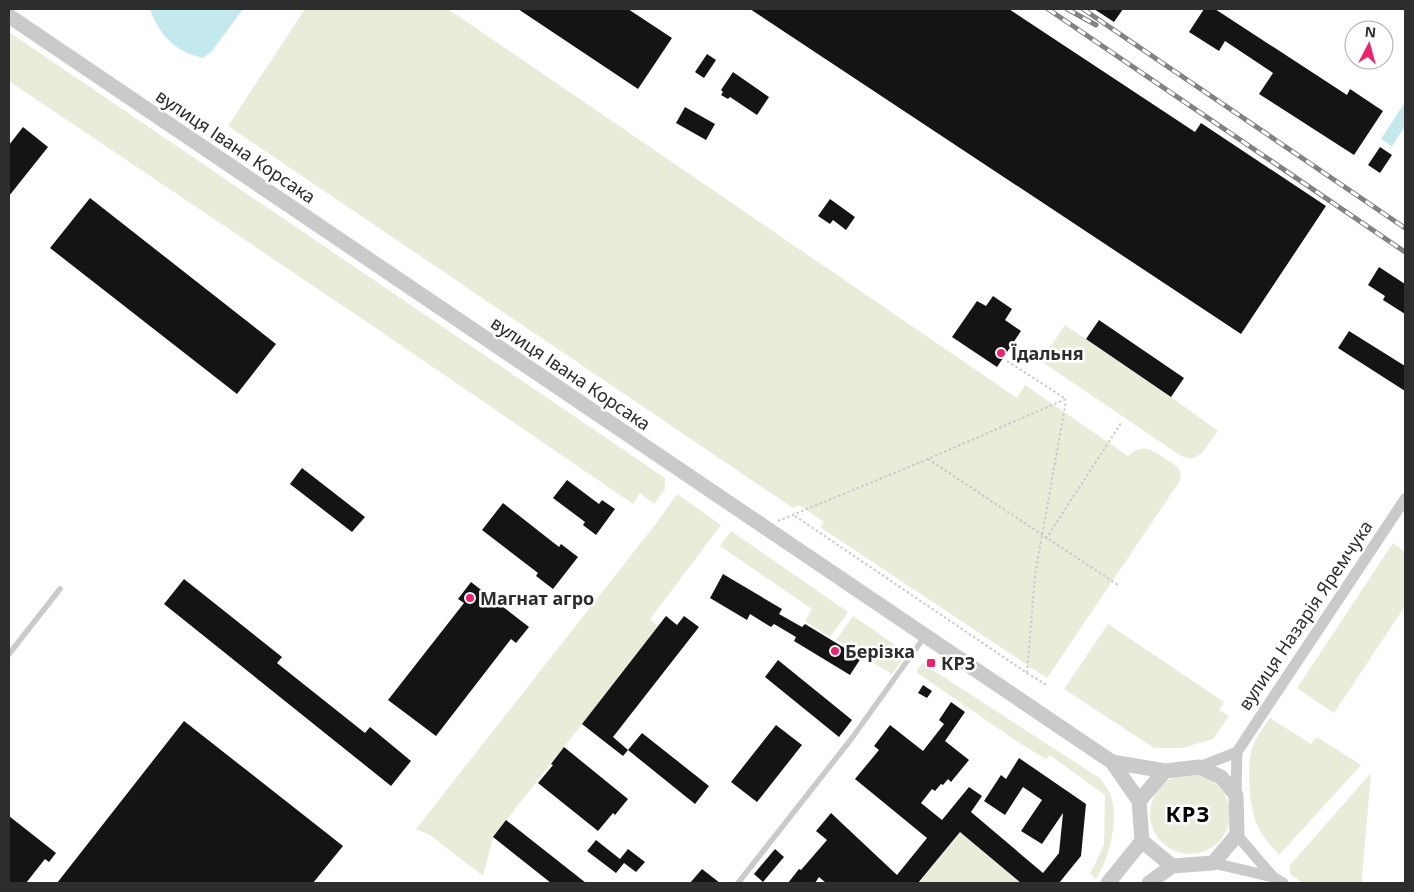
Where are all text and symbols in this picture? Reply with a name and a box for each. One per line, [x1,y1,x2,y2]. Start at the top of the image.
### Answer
north arrow [1344,20,1394,70]
text: N [1364,22,1377,42]
street label: вулиця Івана Корсака [151,84,321,208]
street label: вулиця Івана Корсака [486,311,656,435]
place label: Їдальня [1011,341,1084,365]
marker: Їдальня [995,347,1007,359]
street label: вулиця Назарія Яремчука [1232,515,1378,715]
place label: Магнат агро [480,586,594,610]
marker: Магнат агро [464,592,476,604]
place label: Берізка [845,639,915,663]
marker: Берізка [829,645,841,657]
place label: КРЗ [941,651,975,675]
marker: КРЗ [925,657,937,669]
district label: КРЗ [1166,798,1211,828]

